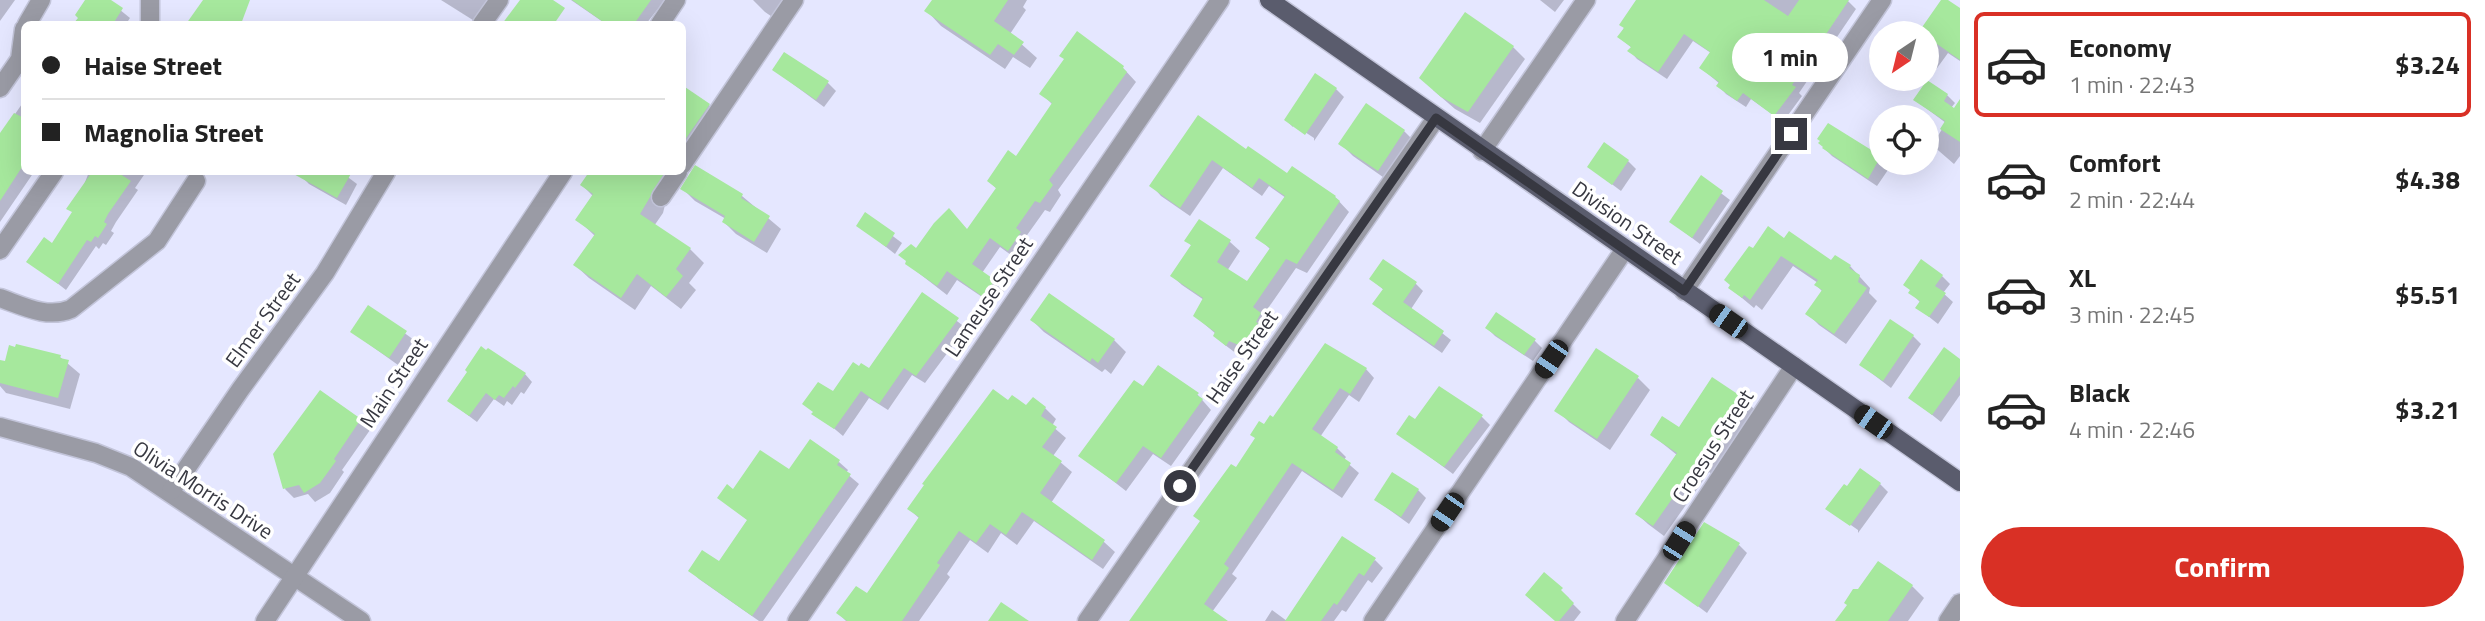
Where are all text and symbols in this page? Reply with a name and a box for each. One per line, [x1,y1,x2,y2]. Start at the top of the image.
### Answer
north arrow [1869,21,1939,91]
map controls [1869,21,1939,175]
text: Economy [2069,28,2171,67]
callout: 1 min [1733,32,1849,82]
icon: car [1985,33,2048,96]
text: 1 min [1762,40,1818,75]
text: $3.24 [2395,45,2460,84]
text: Haise Street [84,46,222,85]
text: 1 min · 22:43 [2069,67,2195,102]
button: locate [1869,105,1939,175]
text: Magnolia Street [84,113,264,152]
route end [1775,118,1807,150]
text: Comfort [2069,143,2161,182]
icon: car [1985,148,2048,211]
text: $4.38 [2395,160,2460,199]
street label: Division Street [1566,172,1690,272]
text: 2 min · 22:44 [2069,182,2195,217]
street label: Lameuse Street [936,229,1041,363]
text: XL [2069,258,2096,297]
icon: car [1985,263,2048,326]
street label: Elmer Street [217,265,308,374]
text: $5.51 [2395,275,2460,314]
text: 3 min · 22:45 [2069,297,2195,332]
car [1705,300,1752,342]
street label: Haise Street [1197,302,1286,410]
street label: Main Street [351,330,436,434]
car [1531,336,1572,382]
text: Black [2069,373,2130,412]
icon: car [1985,378,2048,441]
street label: Croesus Street [1663,382,1761,508]
text: $3.21 [2395,390,2460,429]
car [1850,401,1897,443]
text: 4 min · 22:46 [2069,412,2195,447]
street label: Olivia Morris Drive [127,432,280,546]
route start [1164,470,1196,502]
car [1427,489,1468,535]
car [1659,518,1700,564]
button: Confirm [1981,527,2464,607]

